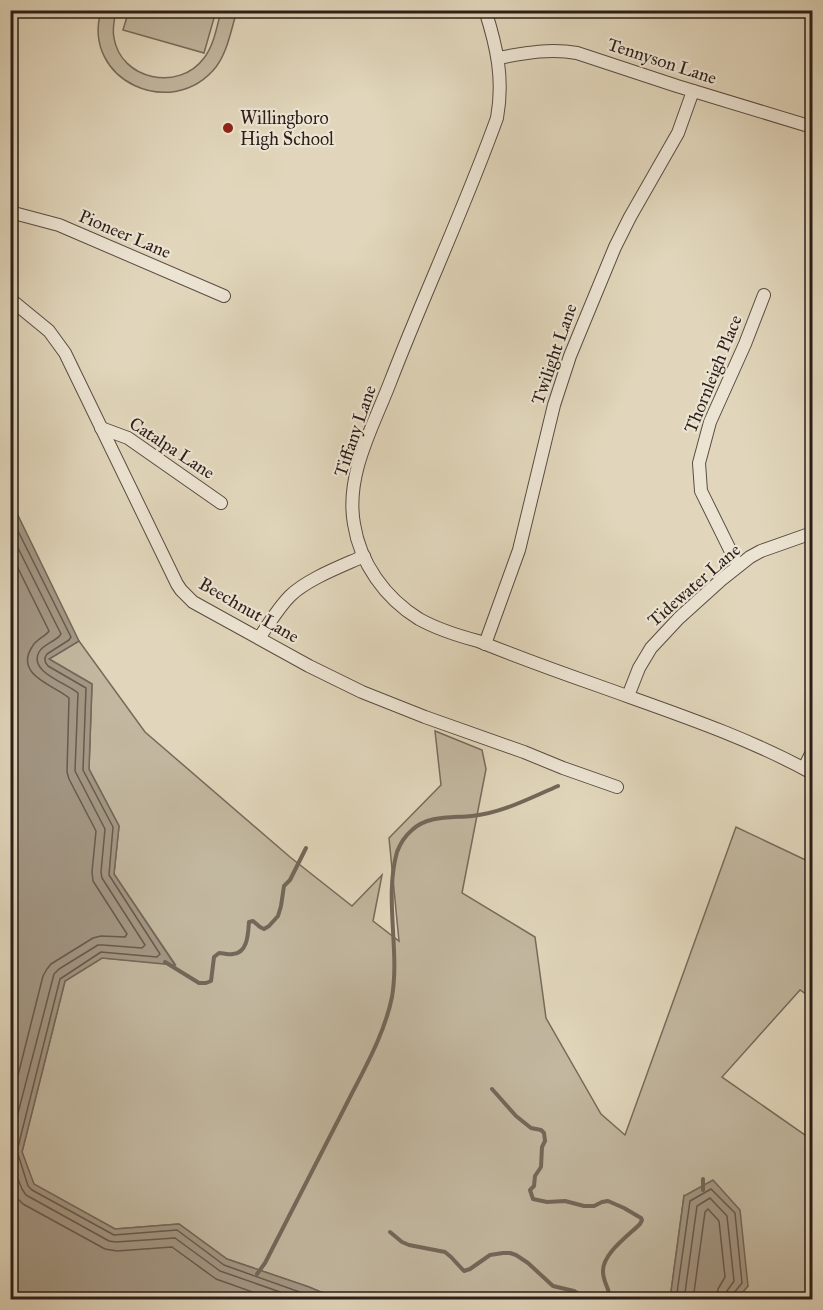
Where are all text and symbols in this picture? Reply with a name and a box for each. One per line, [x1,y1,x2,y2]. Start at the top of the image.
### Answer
street label: Tennyson Lane [605,33,719,89]
place label: Willingboro High School [240,107,334,151]
marker: Willingboro High School [221,121,235,135]
street label: Pioneer Lane [76,205,174,263]
street label: Twilight Lane [526,301,582,408]
street label: Thornleigh Place [679,312,748,437]
street label: Tiffany Lane [329,382,381,480]
street label: Catalpa Lane [125,412,219,484]
street label: Tidewater Lane [643,539,745,631]
street label: Beechnut Lane [195,572,303,648]

